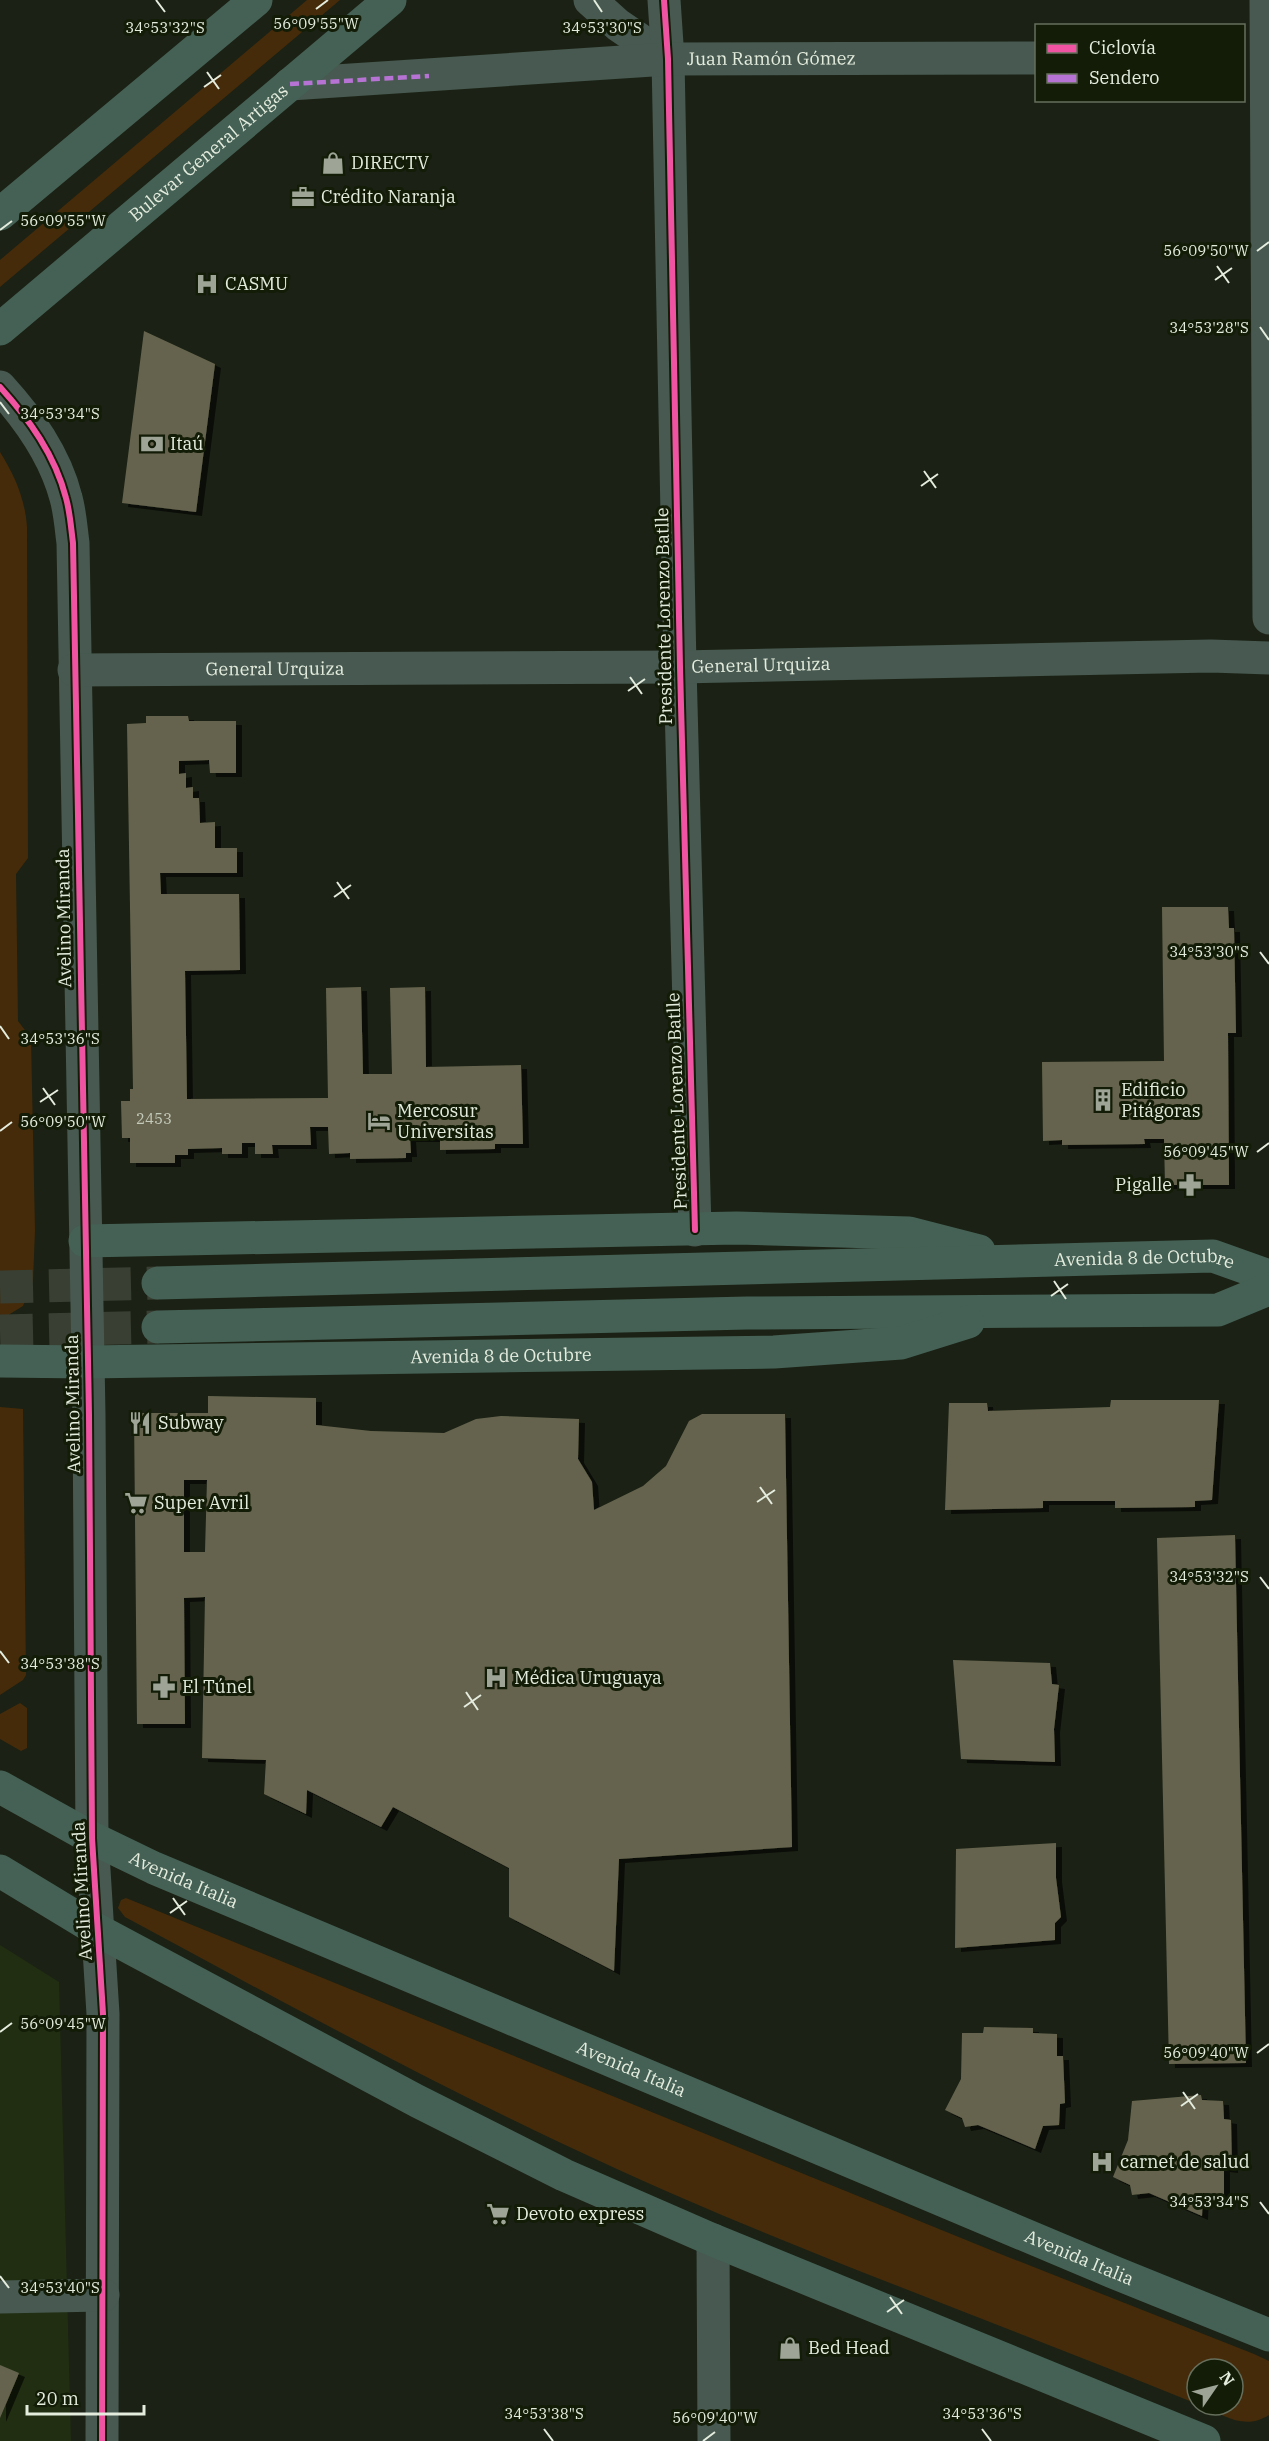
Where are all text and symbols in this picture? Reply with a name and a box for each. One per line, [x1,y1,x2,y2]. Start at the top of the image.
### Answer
text: 56°09'55"W [273,14,359,33]
text: 34°53'32"S [125,18,205,37]
text: 34°53'30"S [562,18,642,37]
legend [1035,24,1245,102]
text: Ciclovía [1089,36,1156,59]
street label: Juan Ramón Gómez [687,46,856,70]
text: Sendero [1089,66,1159,89]
street label: Bulevar General Artigas [124,79,293,226]
shop icon: DIRECTV [320,150,346,176]
place label: DIRECTV [351,151,429,174]
office icon: Crédito Naranja [290,184,316,210]
place label: Crédito Naranja [321,185,456,208]
text: 56°09'55"W [20,211,106,230]
text: 56°09'50"W [1163,241,1249,260]
hospital icon: CASMU [194,271,220,297]
place label: CASMU [225,272,288,295]
text: 34°53'28"S [1169,318,1249,337]
text: 34°53'34"S [20,404,100,423]
bank icon: Itaú [139,431,165,457]
place label: Itaú [170,432,203,455]
street label: Presidente Lorenzo Batlle [650,507,677,725]
street label: General Urquiza [691,652,831,678]
street label: General Urquiza [205,657,345,680]
street label: Avelino Miranda [51,848,76,988]
text: 34°53'30"S [1169,942,1249,961]
street label: Presidente Lorenzo Batlle [661,992,692,1210]
text: 34°53'36"S [20,1029,100,1048]
place label: Edificio Pitágoras [1121,1078,1200,1122]
building icon: Edificio Pitágoras [1090,1087,1116,1113]
place label: Mercosur Universitas [397,1099,494,1143]
hotel icon: Mercosur Universitas [366,1108,392,1134]
house number: 2453 [136,1109,172,1128]
text: 56°09'50"W [20,1112,106,1131]
text: 56°09'45"W [1163,1142,1249,1161]
pharmacy icon: Pigalle [1177,1172,1203,1198]
place label: Pigalle [1115,1173,1172,1196]
street label: Avenida 8 de Octubre [1054,1244,1238,1274]
street label: Avelino Miranda [60,1334,85,1474]
street label: Avenida 8 de Octubre [410,1343,592,1368]
restaurant icon: Subway [127,1410,153,1436]
place label: Subway [158,1411,224,1434]
supermarket icon: Super Avril [123,1490,149,1516]
place label: Super Avril [154,1491,249,1514]
text: 34°53'32"S [1169,1567,1249,1586]
text: 34°53'38"S [20,1654,100,1673]
hospital icon: Médica Uruguaya [483,1665,509,1691]
place label: Médica Uruguaya [514,1666,662,1689]
pharmacy icon: El Túnel [151,1674,177,1700]
place label: El Túnel [182,1675,252,1698]
street label: Avelino Miranda [66,1821,97,1961]
street label: Avenida Italia [126,1846,242,1913]
text: 56°09'45"W [20,2014,106,2033]
street label: Avenida Italia [573,2035,690,2102]
text: 56°09'40"W [1163,2043,1249,2062]
hospital icon: carnet de salud [1089,2149,1115,2175]
place label: carnet de salud [1120,2150,1250,2173]
text: 34°53'34"S [1169,2192,1249,2211]
supermarket icon: Devoto express [485,2201,511,2227]
place label: Devoto express [516,2202,644,2225]
street label: Avenida Italia [1021,2224,1138,2290]
text: 34°53'40"S [20,2278,100,2297]
shop icon: Bed Head [777,2335,803,2361]
place label: Bed Head [808,2336,890,2359]
north arrow [1185,2357,1245,2417]
text: N [1215,2367,1239,2389]
scale bar [27,2378,144,2416]
text: 20 m [36,2387,79,2410]
text: 34°53'38"S [504,2404,584,2423]
text: 34°53'36"S [942,2404,1022,2423]
text: 56°09'40"W [672,2408,758,2427]

